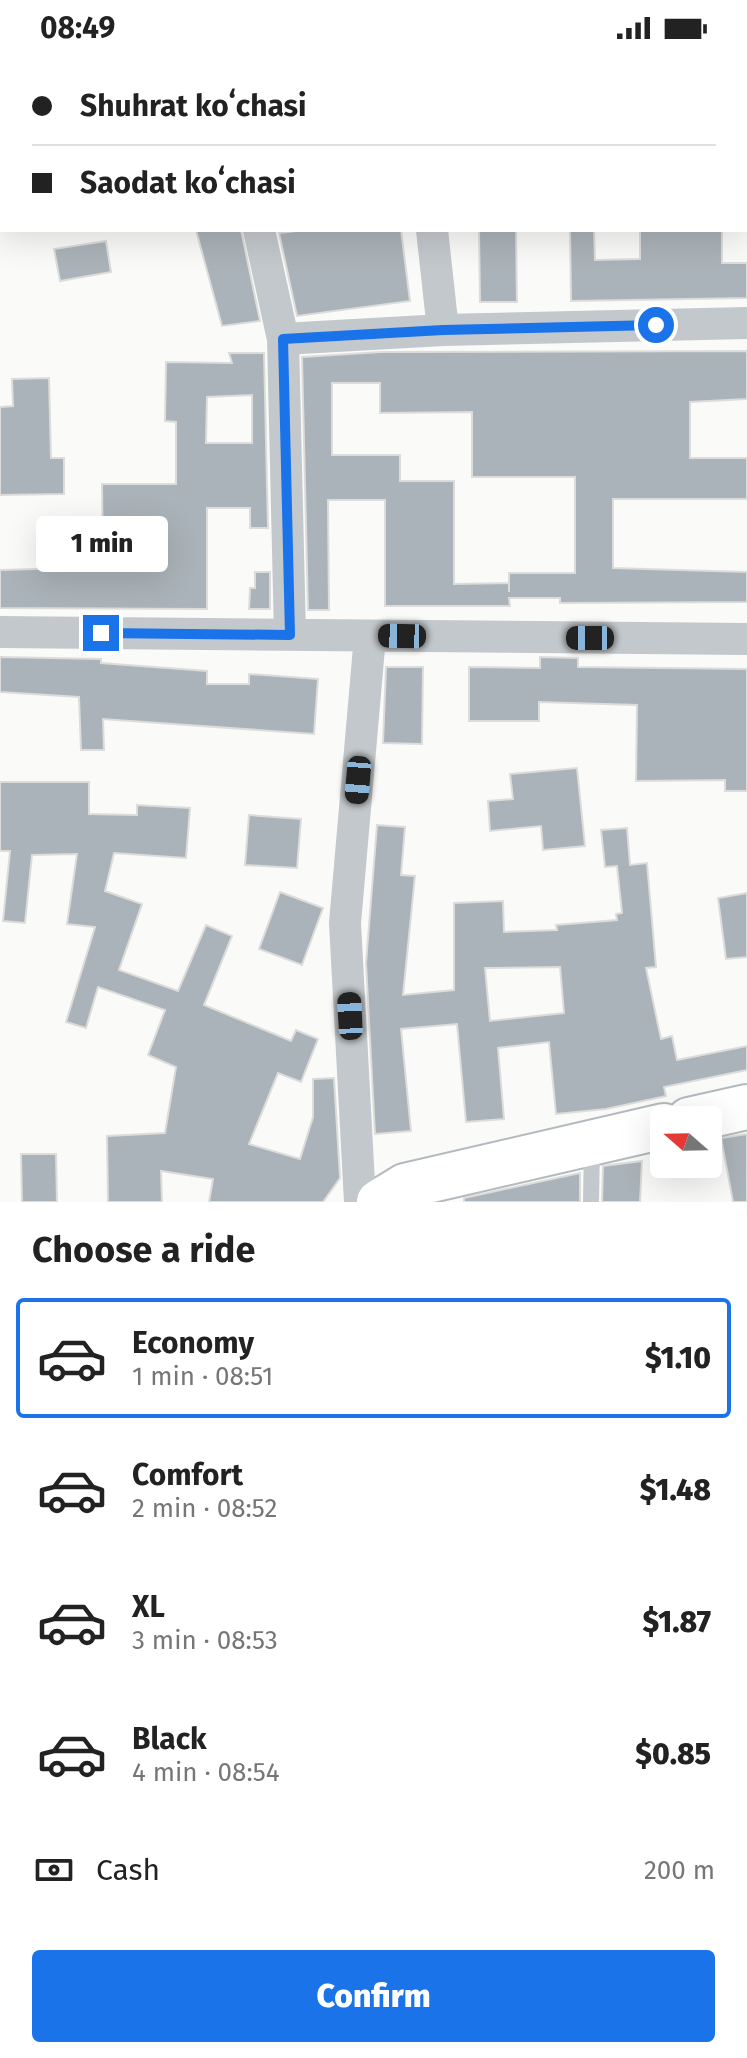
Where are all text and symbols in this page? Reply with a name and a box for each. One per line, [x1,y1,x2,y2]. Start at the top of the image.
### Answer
text: 08:49 [40,10,115,46]
text: Shuhrat koʻchasi [80,88,307,124]
text: Saodat koʻchasi [80,165,296,201]
route start [638,307,674,343]
callout: 1 min [35,517,167,573]
text: 1 min [71,528,133,559]
route end [83,615,119,651]
car [378,624,426,648]
car [566,626,614,650]
car [344,755,372,805]
car [337,991,363,1041]
north arrow [650,1106,722,1178]
map controls [650,1106,722,1178]
text: Choose a ride [32,1228,255,1272]
icon: car [36,1322,108,1394]
text: Economy [132,1325,254,1361]
text: $1.10 [645,1340,711,1376]
text: 1 min · 08:51 [132,1361,273,1392]
icon: car [36,1454,108,1526]
text: Comfort [132,1457,243,1493]
text: $1.48 [640,1472,711,1508]
text: 2 min · 08:52 [132,1493,277,1524]
icon: car [36,1586,108,1658]
text: XL [132,1589,165,1625]
text: $1.87 [643,1604,711,1640]
text: 3 min · 08:53 [132,1625,278,1656]
icon: car [36,1718,108,1790]
text: Black [132,1721,207,1757]
text: $0.85 [635,1736,711,1772]
text: 4 min · 08:54 [132,1757,280,1788]
icon: cash [32,1848,76,1892]
text: Cash [96,1852,160,1888]
text: 200 m [644,1855,715,1886]
button: Confirm [32,1950,715,2042]

